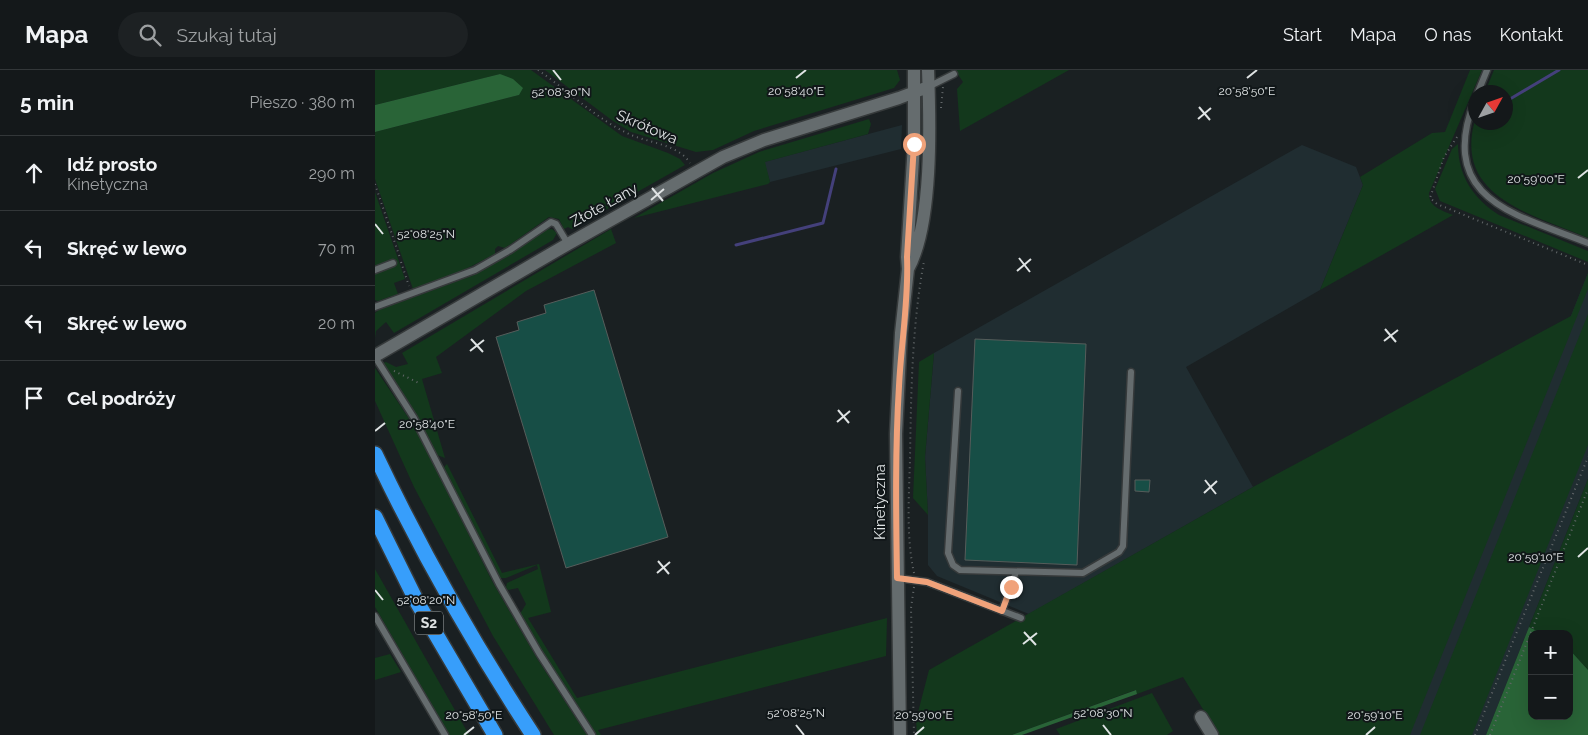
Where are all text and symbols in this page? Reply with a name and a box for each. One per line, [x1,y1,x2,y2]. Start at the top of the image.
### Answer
search box [118,12,468,57]
text: Mapa [25,20,88,49]
icon: search [136,21,164,49]
text: Szukaj tutaj [176,24,277,46]
text: Start [1283,24,1322,45]
text: Mapa [1350,24,1396,45]
text: O nas [1424,24,1471,45]
text: Kontakt [1499,24,1563,45]
text: 20°58'40"E [768,84,824,98]
text: 20°58'50"E [1219,84,1275,98]
text: 52°08'30"N [532,85,590,99]
north arrow [1468,85,1513,130]
text: 5 min [20,90,74,115]
text: Pieszo · 380 m [249,93,355,112]
street label: Skrótowa [614,106,680,148]
route start [903,133,926,156]
text: Idź prosto [67,153,157,175]
icon: ahead [20,159,48,187]
text: 290 m [309,164,355,183]
text: 20°59'00"E [1507,172,1565,186]
text: Kinetyczna [67,175,148,194]
street label: Złote Łany [567,179,641,231]
text: 52°08'25"N [397,227,455,241]
icon: left [20,234,48,262]
text: Skręć w lewo [67,237,187,259]
text: 70 m [318,239,355,258]
icon: left [20,309,48,337]
text: Skręć w lewo [67,312,187,334]
text: 20 m [318,314,355,333]
icon: arrive [20,384,48,412]
text: Cel podróży [67,387,176,409]
text: 20°58'40"E [399,417,455,431]
street label: Kinetyczna [871,464,889,540]
text: 20°59'10"E [1508,550,1564,564]
route end [1000,576,1023,599]
text: 52°08'20"N [397,593,455,607]
road number: S2 [415,612,443,634]
map controls [1528,630,1573,720]
button: + [1528,630,1573,675]
button: − [1528,675,1573,720]
text: 52°08'25"N [767,706,825,720]
text: 52°08'30"N [1074,706,1132,720]
text: 20°58'50"E [446,708,502,722]
text: 20°59'00"E [895,708,953,722]
text: 20°59'10"E [1347,708,1403,722]

